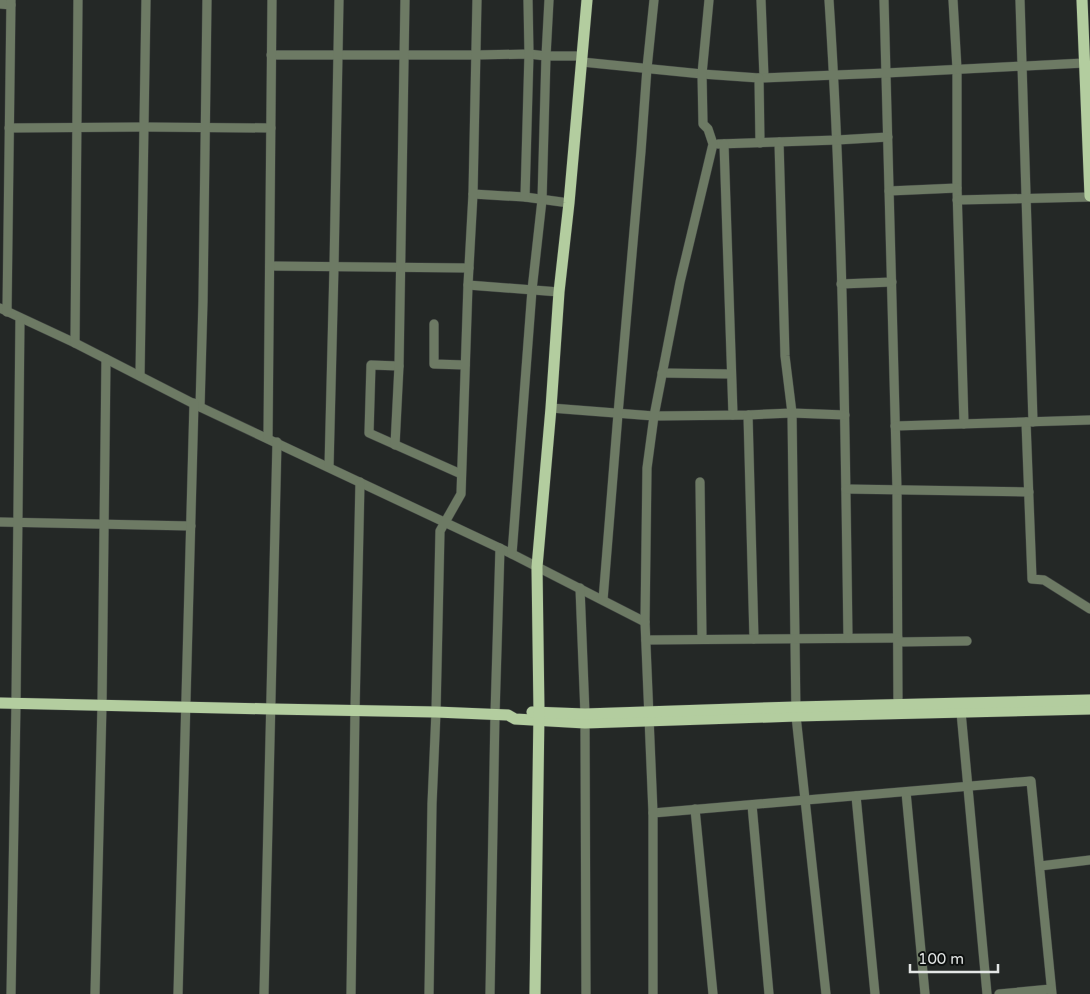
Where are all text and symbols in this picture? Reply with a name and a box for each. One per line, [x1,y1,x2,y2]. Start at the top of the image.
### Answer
scale bar [910,942,998,974]
text: 100 m [918,950,964,968]

